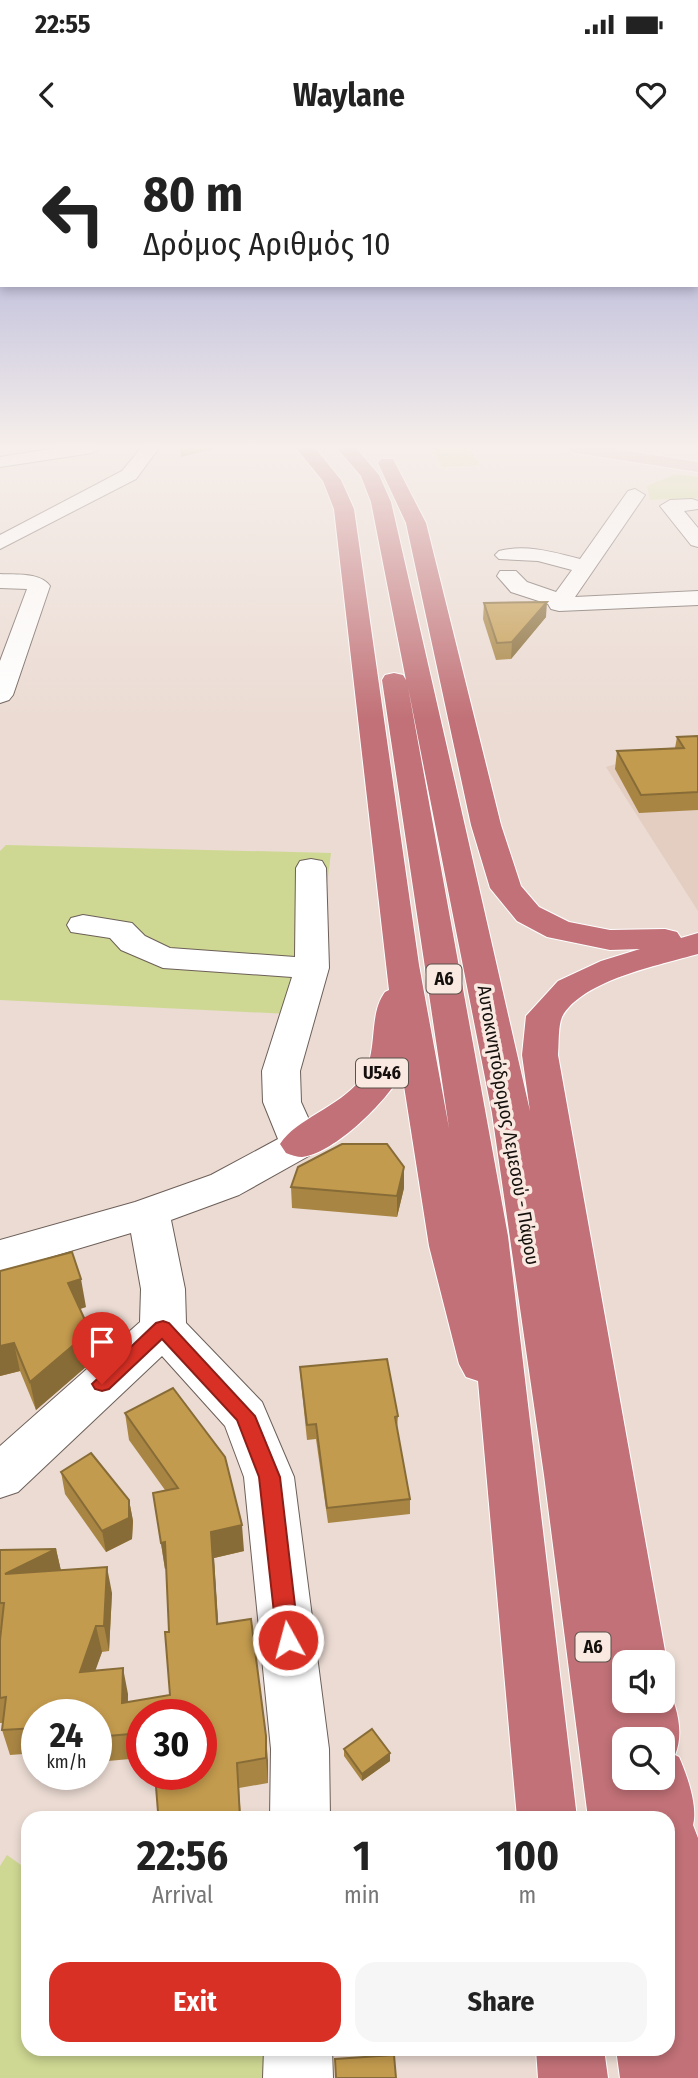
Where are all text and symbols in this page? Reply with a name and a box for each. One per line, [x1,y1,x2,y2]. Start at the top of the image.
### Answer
text: 22:55 [35,9,91,40]
icon: back [28,76,66,114]
text: Waylane [293,76,405,114]
icon: heart [632,76,670,114]
text: 80 m [143,165,243,224]
icon: left [28,168,119,259]
text: Δρόμος Αριθμός 10 [143,225,391,263]
road number: A6 [426,964,462,994]
street label: Αυτοκινητόδρομος Λεμεσού - Πάφου [473,983,544,1267]
road number: U546 [356,1058,408,1088]
pin [72,1312,132,1384]
icon: arrive [83,1323,121,1361]
position arrow [251,1603,325,1677]
road number: A6 [576,1632,610,1662]
map controls [612,1650,675,1790]
button: sound [612,1650,675,1713]
speed limit sign: 30 [126,1699,217,1790]
text: 24 [50,1714,83,1756]
button: search [612,1727,675,1790]
text: km/h [46,1751,87,1773]
text: 22:56 [137,1831,228,1881]
text: 1 [353,1831,371,1881]
text: 100 [496,1831,559,1881]
text: Arrival [152,1881,213,1909]
text: min [344,1881,380,1909]
text: m [519,1881,536,1909]
button: Exit [49,1962,341,2042]
button: Share [355,1962,647,2042]

